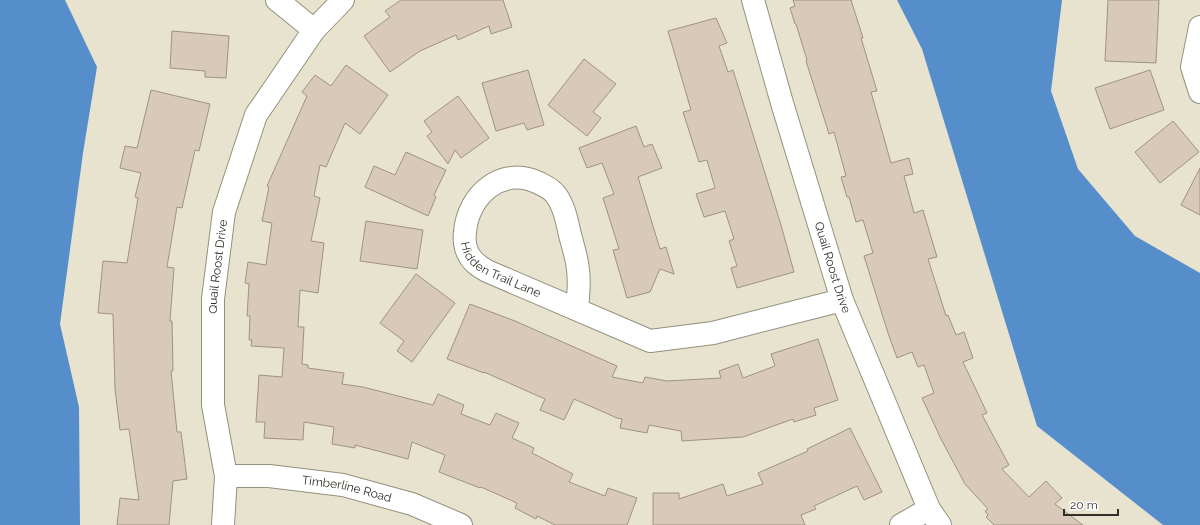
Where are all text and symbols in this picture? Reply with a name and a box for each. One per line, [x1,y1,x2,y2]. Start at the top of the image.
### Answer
street label: Quail Roost Drive [206,219,230,314]
street label: Quail Roost Drive [812,220,854,315]
street label: Hidden Trail Lane [458,240,543,300]
street label: Timberline Road [301,473,393,505]
scale bar [1064,491,1118,517]
text: 20 m [1070,498,1098,512]

